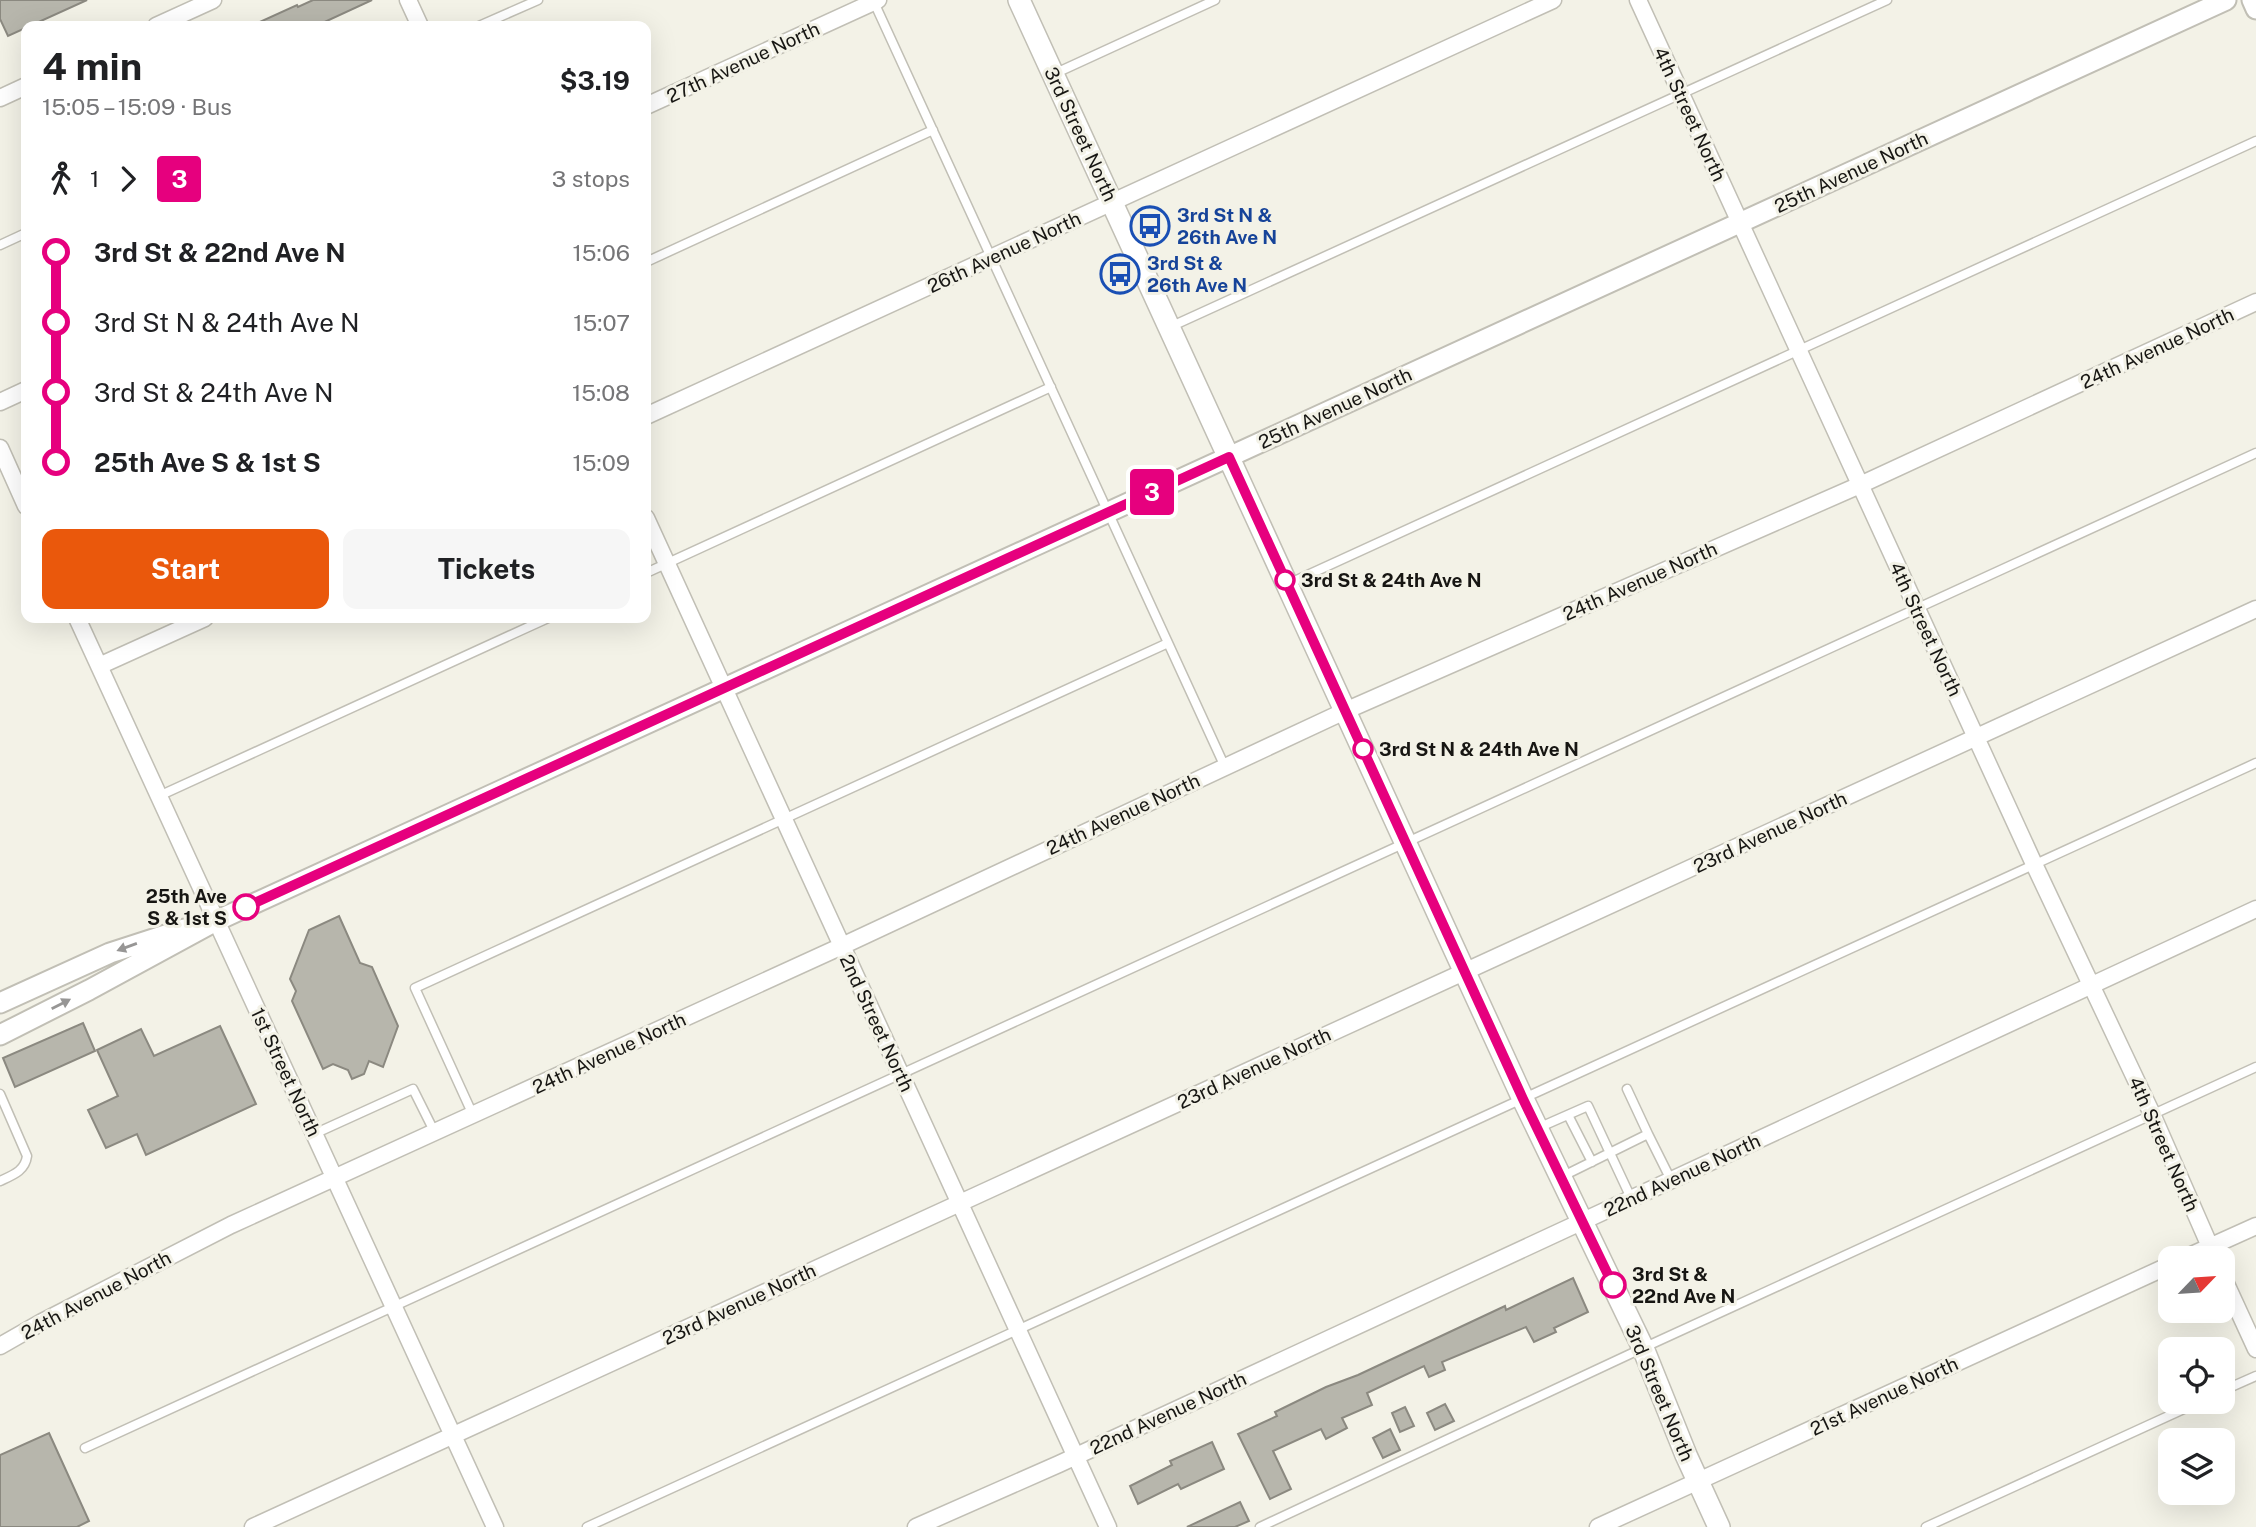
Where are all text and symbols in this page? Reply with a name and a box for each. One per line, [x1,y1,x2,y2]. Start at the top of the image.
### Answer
street label: 27th Avenue North [663,17,823,107]
street label: 4th Street North [1649,43,1731,185]
text: 4 min [42,44,142,89]
street label: 3rd Street North [1040,63,1122,205]
text: $3.19 [560,65,630,96]
text: 15:05 – 15:09 · Bus [42,93,232,120]
street label: 25th Avenue North [1771,127,1931,217]
icon: walk [42,160,80,198]
icon: forward [109,160,147,198]
text: 1 [90,165,99,192]
text: 3 [171,165,187,193]
text: 3 stops [552,165,630,192]
place label: 3rd St N & 26th Ave N [1177,204,1277,248]
bus stop icon: 3rd St N & 26th Ave N [1129,205,1171,247]
street label: 26th Avenue North [924,207,1084,297]
text: 3rd St & 22nd Ave N [94,237,346,268]
text: 15:06 [572,239,630,266]
place label: 3rd St & 26th Ave N [1147,252,1247,296]
bus stop icon: 3rd St & 26th Ave N [1099,253,1141,295]
street label: 24th Avenue North [2077,303,2237,393]
text: 3rd St N & 24th Ave N [94,307,360,338]
text: 15:07 [573,309,630,336]
street label: 25th Avenue North [1255,363,1415,453]
text: 3rd St & 24th Ave N [94,377,334,408]
text: 15:08 [572,379,630,406]
text: 25th Ave S & 1st S [94,447,321,478]
text: 15:09 [572,449,630,476]
line badge: 3 [1129,469,1175,515]
text: 3 [1144,478,1160,506]
button: Start [42,529,329,609]
button: Tickets [343,529,630,609]
street label: 24th Avenue North [1560,537,1720,625]
street label: 4th Street North [1885,558,1967,700]
place label: 3rd St & 24th Ave N [1301,569,1482,591]
marker: 3rd St & 24th Ave N [1275,570,1295,590]
place label: 3rd St N & 24th Ave N [1379,738,1579,760]
marker: 3rd St N & 24th Ave N [1353,739,1373,759]
street label: 24th Avenue North [1043,769,1203,859]
street label: 23rd Avenue North [1690,787,1850,877]
place label: 25th Ave S & 1st S [146,885,227,929]
marker: 25th Ave S & 1st S [233,894,259,920]
one-way arrow [116,941,137,952]
street label: 2nd Street North [836,951,918,1095]
one-way arrow [51,999,71,1010]
street label: 1st Street North [247,1004,325,1140]
street label: 24th Avenue North [529,1008,689,1098]
street label: 23rd Avenue North [1174,1023,1334,1113]
street label: 4th Street North [2124,1073,2204,1215]
street label: 22nd Avenue North [1600,1129,1764,1221]
street label: 24th Avenue North [17,1246,175,1344]
north arrow [2158,1246,2235,1323]
map controls [2158,1246,2235,1505]
street label: 23rd Avenue North [659,1259,819,1349]
place label: 3rd St & 22nd Ave N [1632,1263,1735,1307]
marker: 3rd St & 22nd Ave N [1600,1272,1626,1298]
street label: 3rd Street North [1621,1322,1699,1464]
button: locate [2158,1337,2235,1414]
street label: 21st Avenue North [1807,1352,1961,1440]
street label: 22nd Avenue North [1086,1367,1250,1459]
button: layers [2158,1428,2235,1505]

